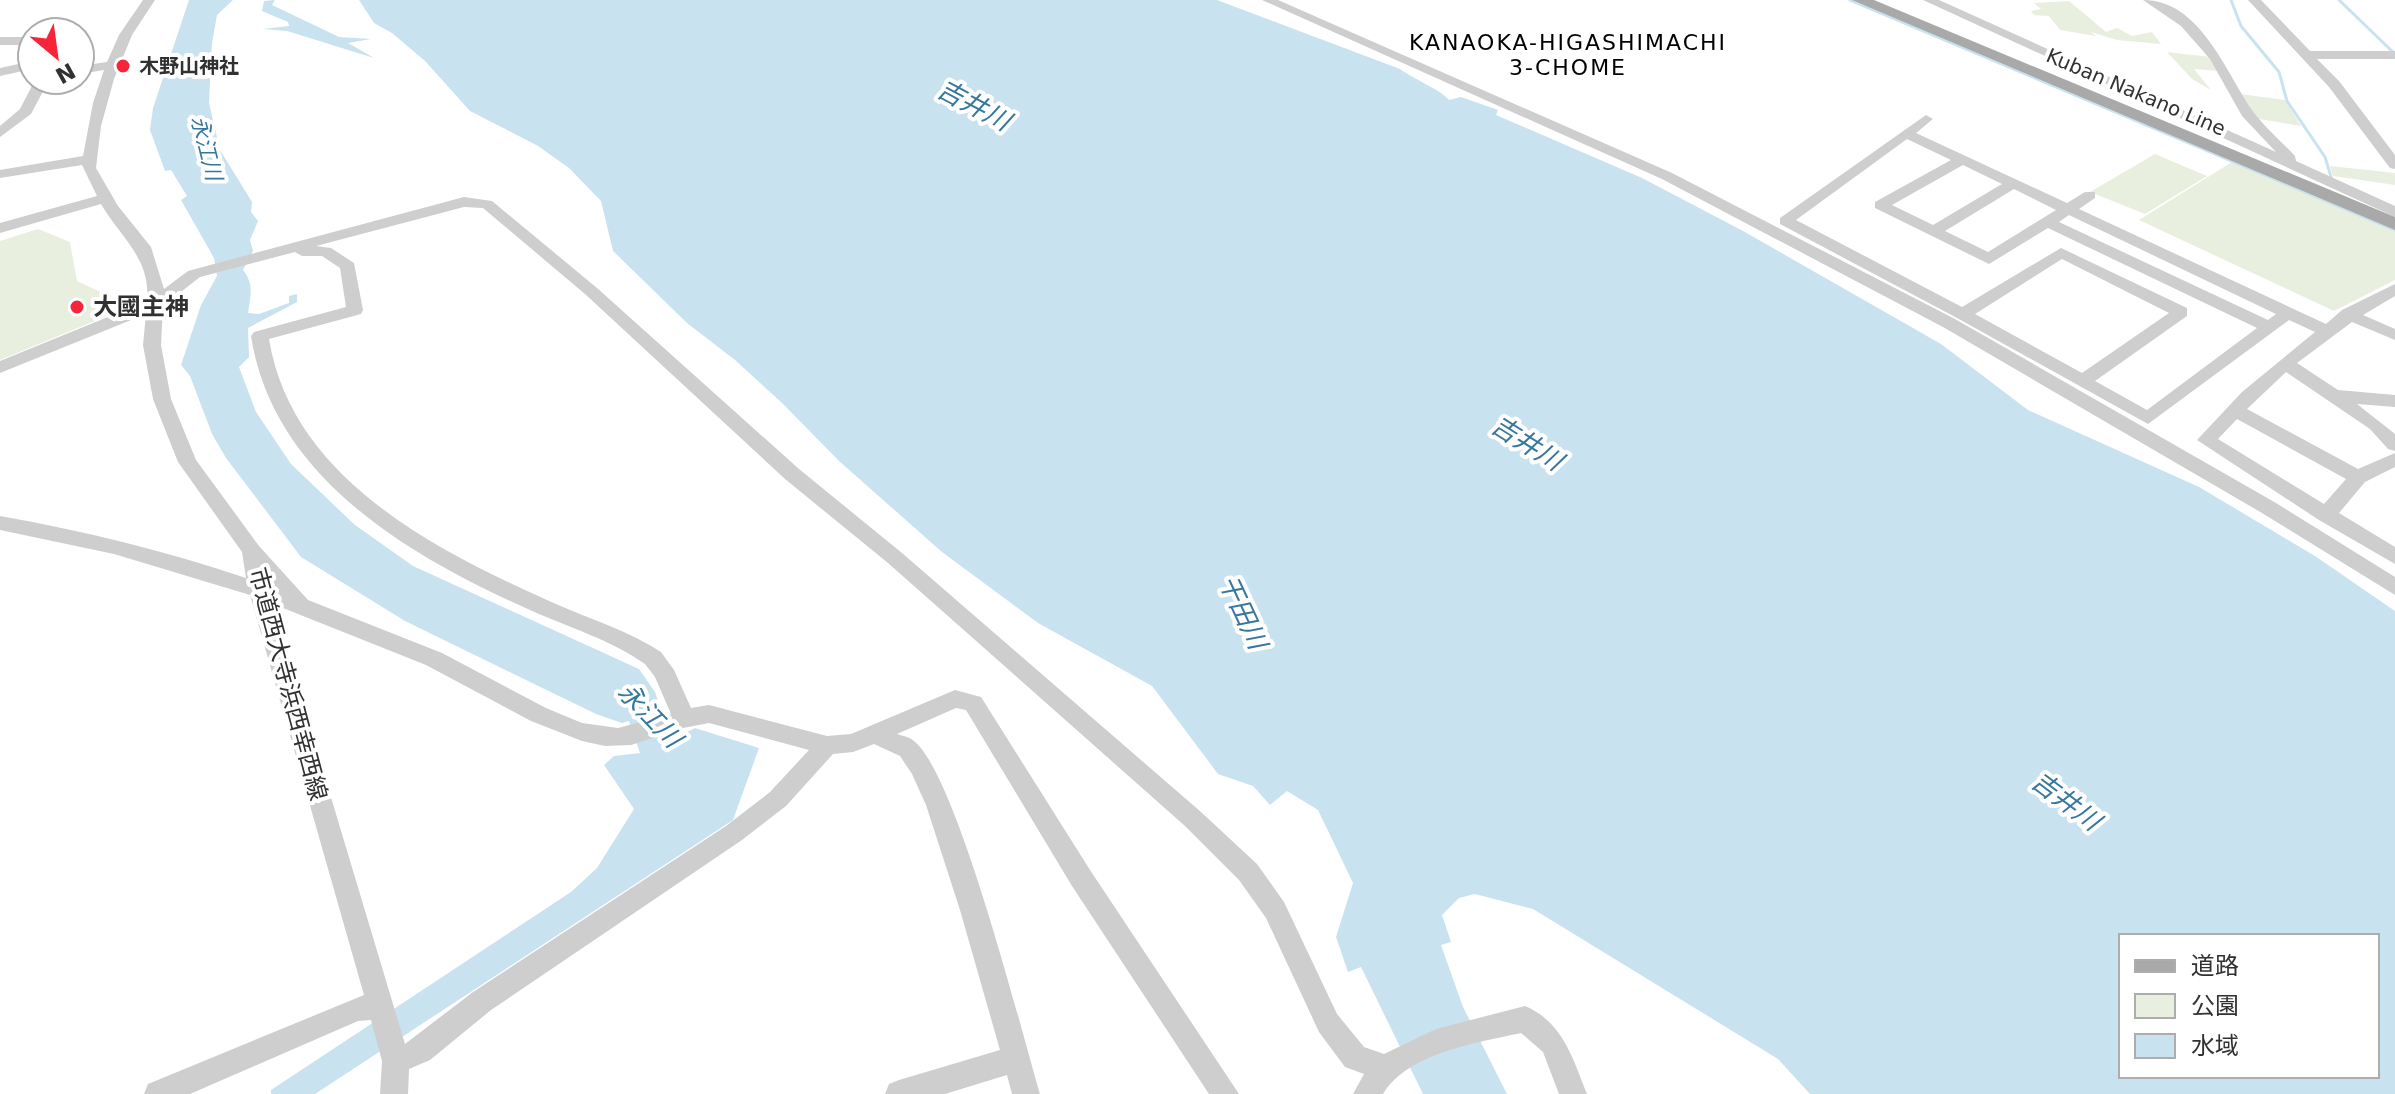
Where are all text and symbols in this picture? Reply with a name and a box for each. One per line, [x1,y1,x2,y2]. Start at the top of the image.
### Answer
north arrow [16,16,96,96]
district label: KANAOKA-HIGASHIMACHI 3-CHOME [1409,30,1727,80]
street label: Kuban Nakano Line [2043,43,2229,141]
place label: 木野山神社 [139,54,239,78]
marker: 木野山神社 [114,57,132,75]
text: N [51,58,80,88]
water label: 吉井川 [933,73,1018,138]
water label: 永江川 [186,113,227,185]
place label: 大國主神 [93,293,189,321]
marker: 大國主神 [68,298,86,316]
water label: 吉井川 [1486,410,1571,478]
street label: 市道西大寺浜西幸西線 [243,564,333,804]
water label: 干田川 [1213,570,1274,656]
water label: 永江川 [612,677,690,756]
water label: 吉井川 [2026,766,2109,838]
legend [2119,934,2379,1078]
text: 道路 [2191,952,2239,980]
text: 公園 [2191,992,2239,1020]
text: 水域 [2191,1032,2239,1060]

